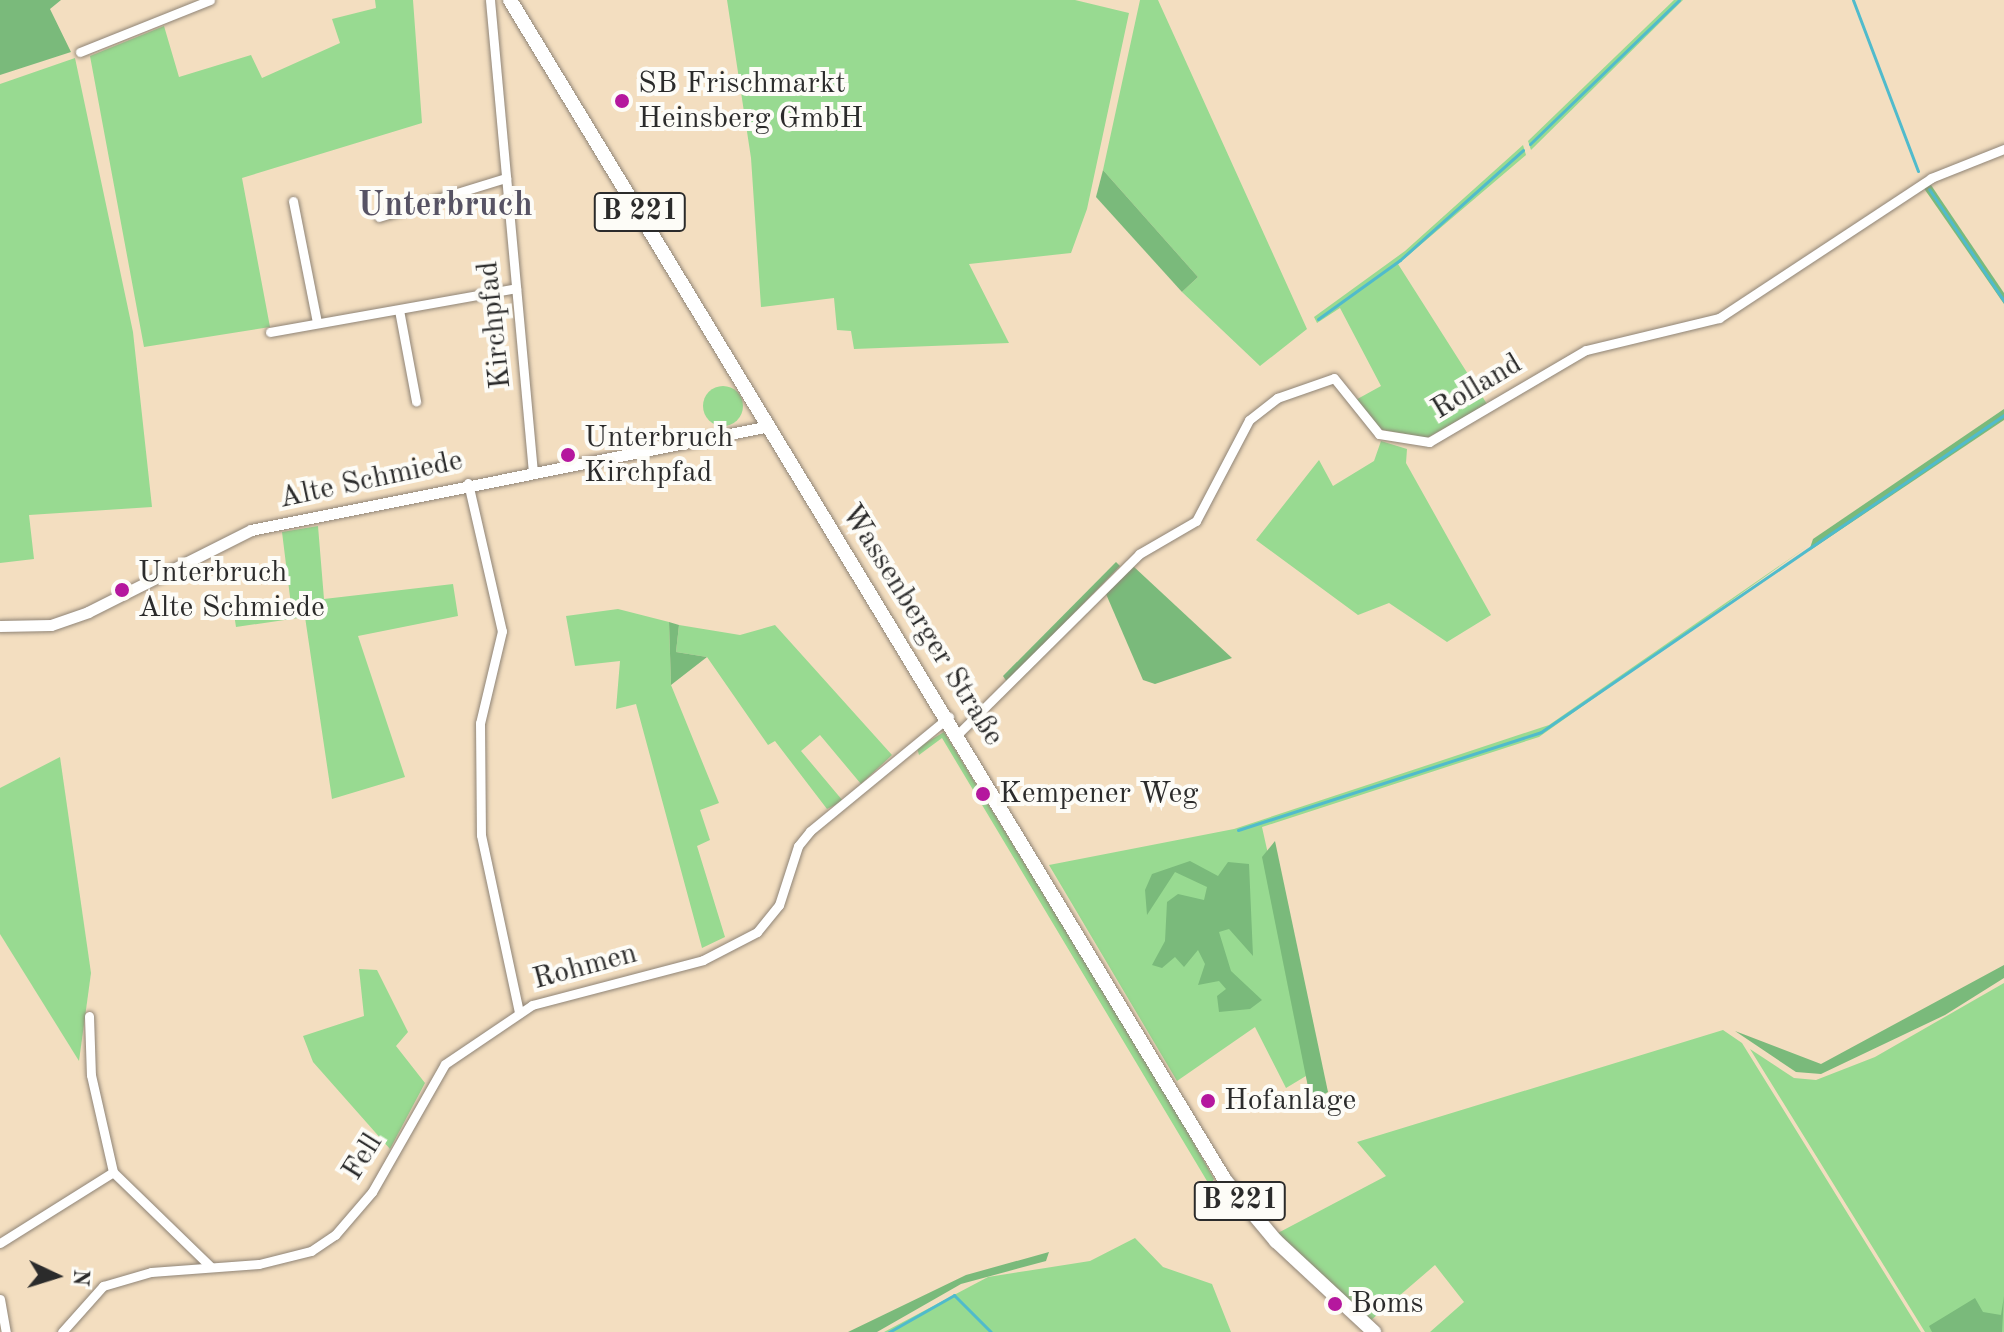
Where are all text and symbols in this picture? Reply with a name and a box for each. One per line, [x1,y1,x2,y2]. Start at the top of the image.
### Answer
place label: SB Frischmarkt Heinsberg GmbH [638,66,863,136]
marker: SB Frischmarkt Heinsberg GmbH [613,92,631,110]
district label: Unterbruch [357,187,533,227]
road number: B 221 [592,188,688,236]
street label: Kirchpfad [470,259,520,391]
street label: Rolland [1425,346,1529,428]
place label: Unterbruch Kirchpfad [584,420,733,490]
street label: Alte Schmiede [276,443,466,517]
marker: Unterbruch Kirchpfad [559,446,577,464]
street label: Wassenberger Straße [833,497,1011,753]
place label: Unterbruch Alte Schmiede [138,555,325,626]
marker: Unterbruch Alte Schmiede [113,581,131,599]
place label: Kempener Weg [999,776,1198,812]
marker: Kempener Weg [974,785,992,803]
street label: Rohmen [529,936,641,998]
place label: Hofanlage [1224,1083,1356,1119]
marker: Hofanlage [1199,1092,1217,1110]
street label: Fell [335,1127,391,1187]
road number: B 221 [1192,1177,1288,1225]
north arrow [16,1236,96,1316]
text: N [68,1269,92,1287]
place label: Boms [1351,1286,1423,1322]
marker: Boms [1326,1295,1344,1313]

